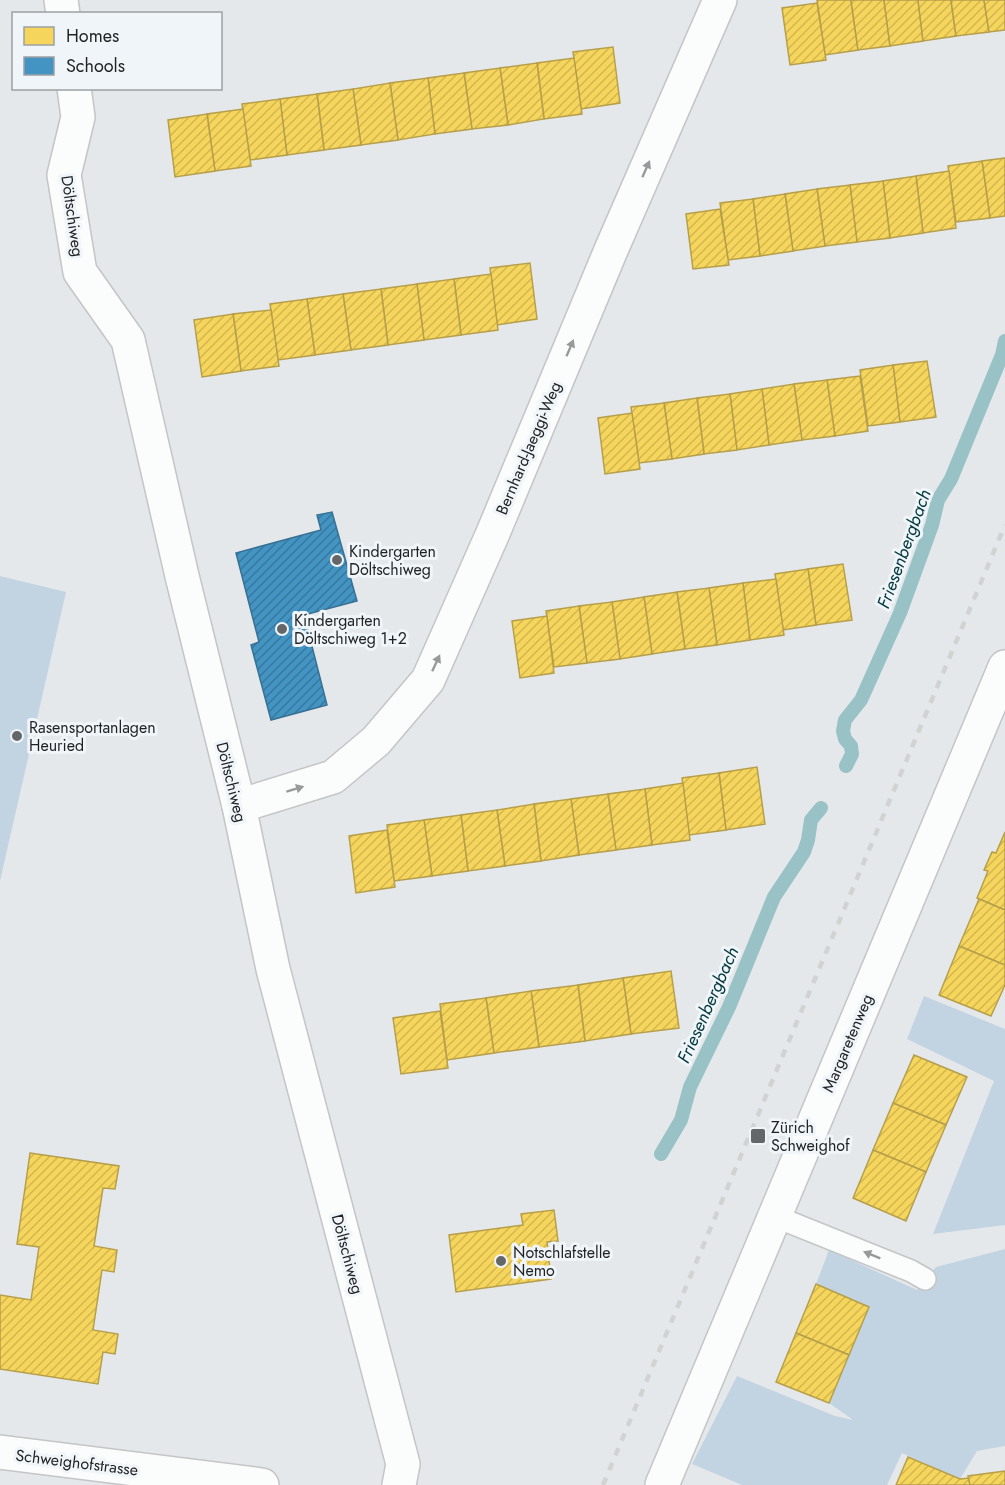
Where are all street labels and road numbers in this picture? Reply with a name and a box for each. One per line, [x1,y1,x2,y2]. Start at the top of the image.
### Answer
street label: Döltschiweg [55,174,90,258]
street label: Bernhard-Jaeggi-Weg [490,378,567,518]
street label: Döltschiweg [210,740,253,825]
street label: Margaretenweg [816,991,878,1096]
street label: Döltschiweg [326,1212,369,1297]
street label: Schweighofstrasse [14,1444,139,1481]

